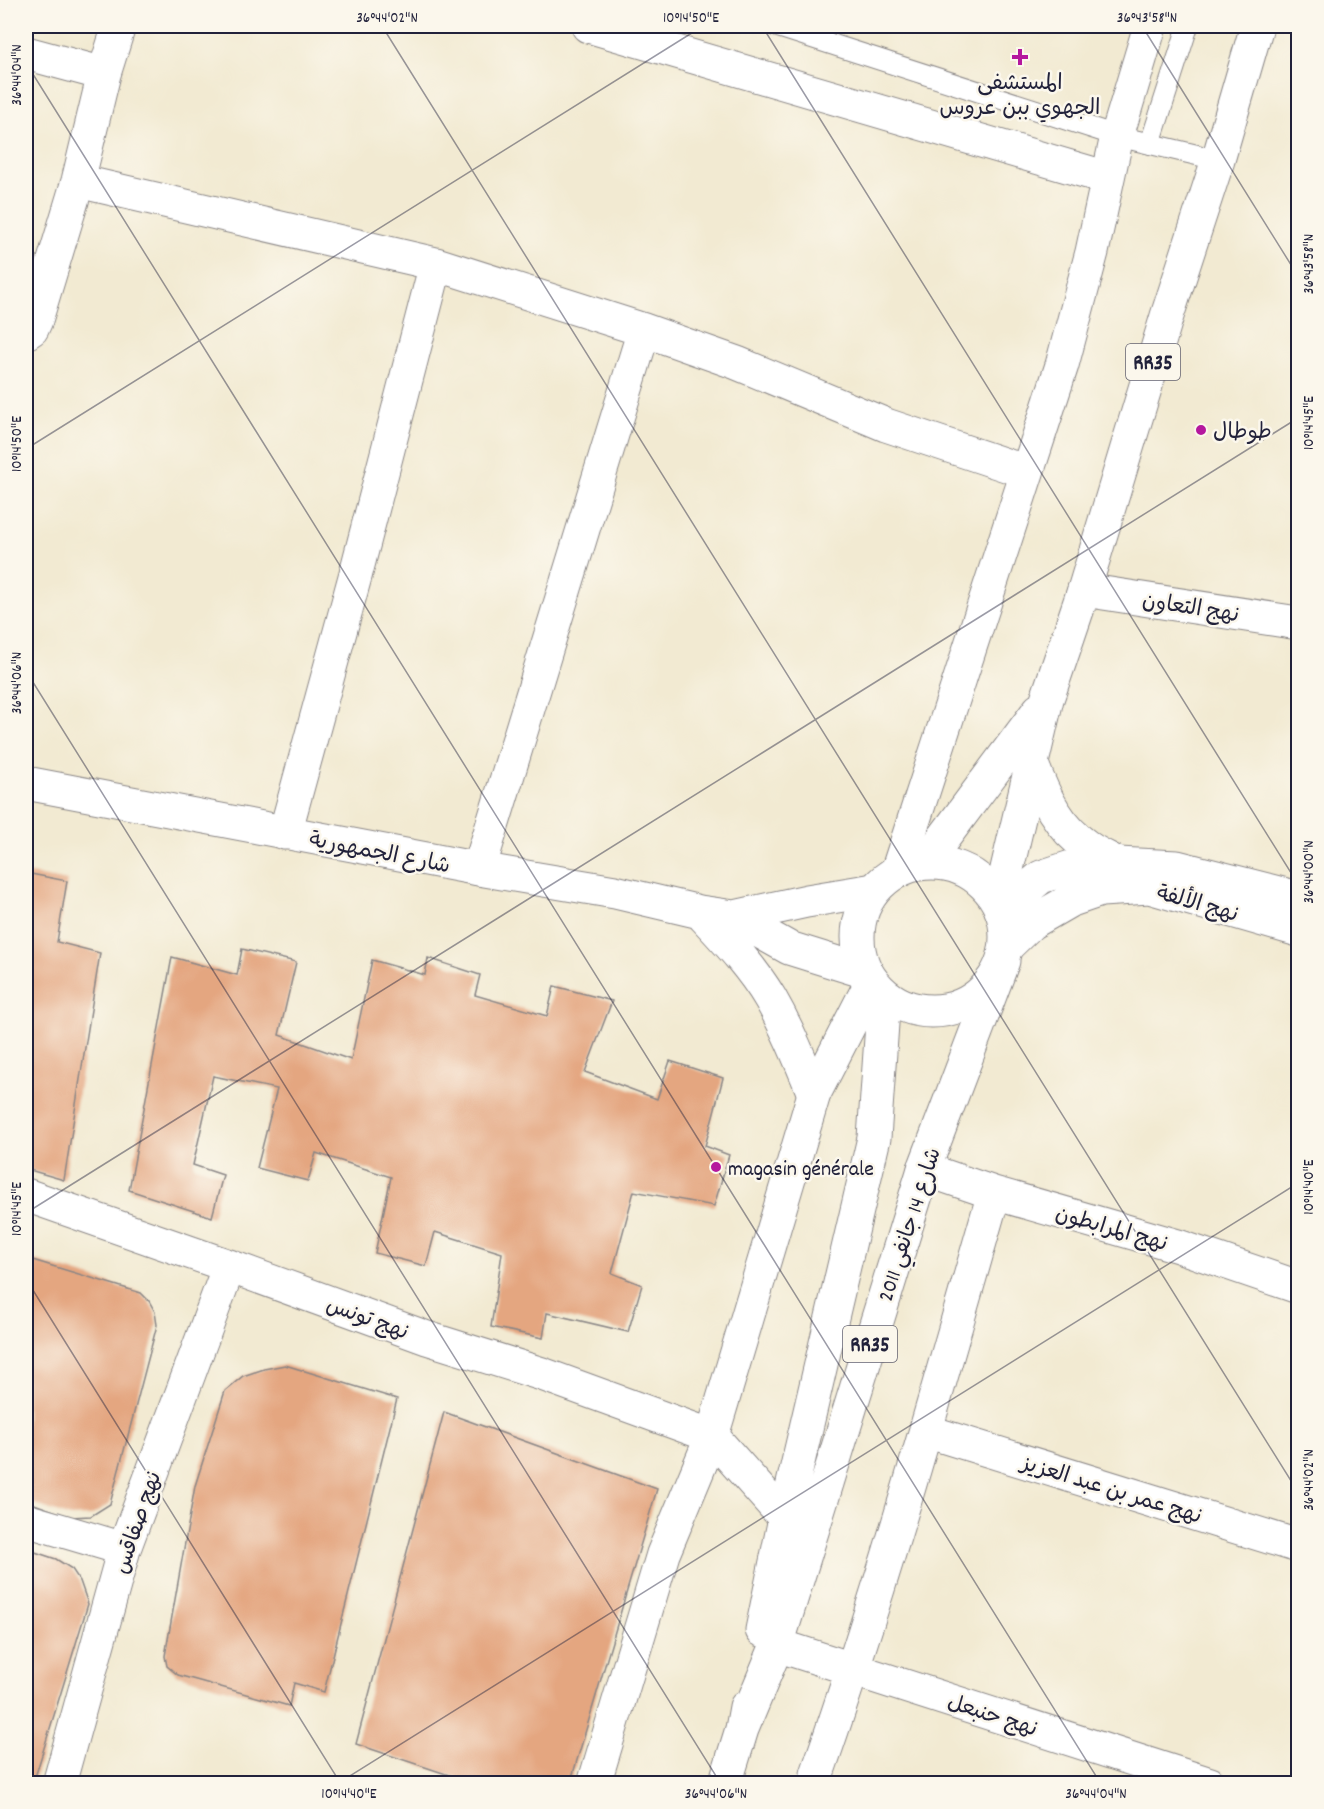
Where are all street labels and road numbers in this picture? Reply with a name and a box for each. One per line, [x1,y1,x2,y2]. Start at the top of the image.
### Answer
road number: RR35 [1126,344,1180,380]
street label: نهج التعاون [1140,586,1241,632]
street label: شارع الجمهورية [306,826,453,883]
street label: نهج الألفة [1153,876,1242,932]
street label: شارع 14 جانفي 2011 [872,1144,952,1306]
street label: نهج المرابطون [1051,1200,1171,1261]
street label: نهج تونس [321,1291,412,1350]
road number: RR35 [843,1326,897,1362]
street label: نهج عمر بن عبد العزيز [1015,1449,1205,1534]
street label: نهج صفاقس [107,1468,171,1579]
street label: نهج حنبعل [943,1688,1041,1746]

